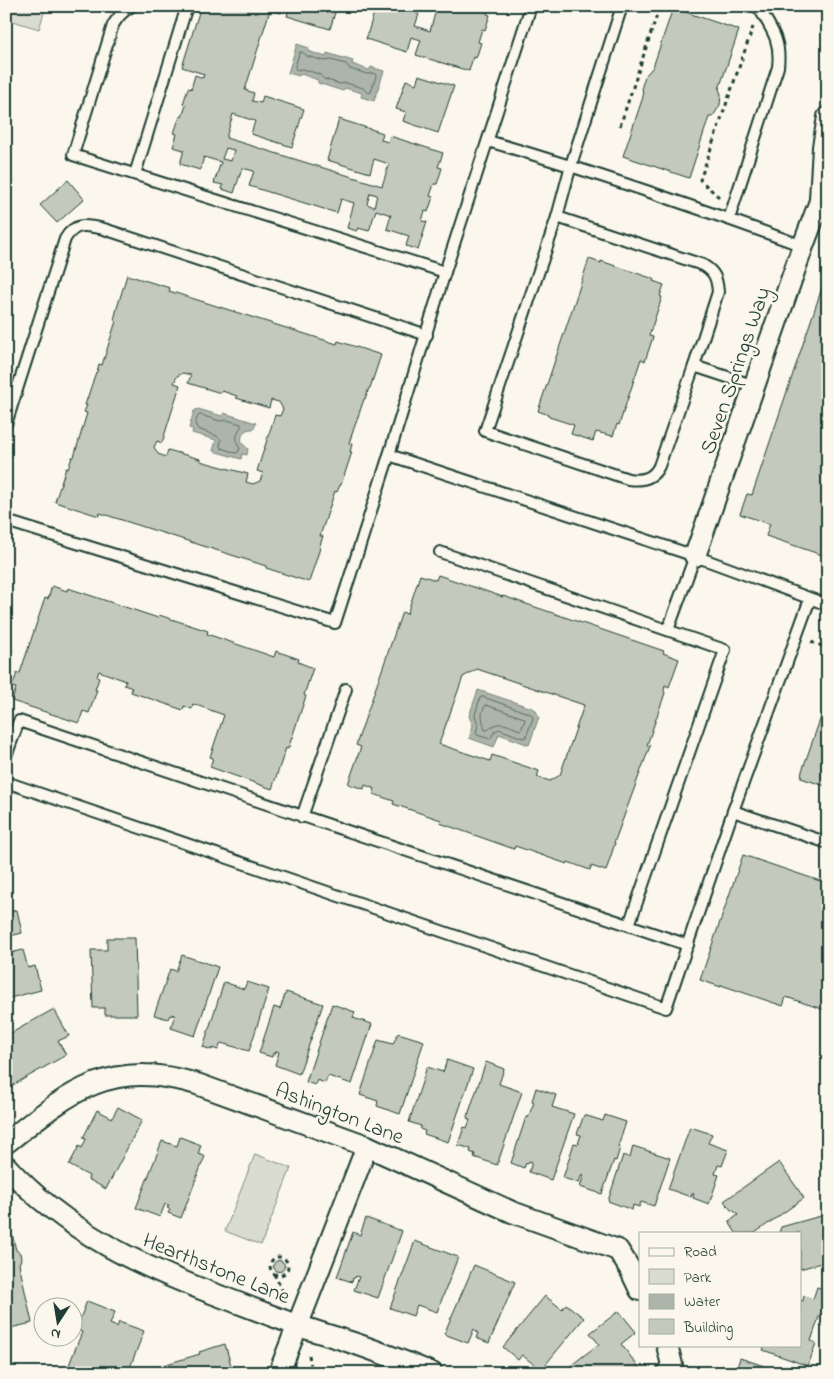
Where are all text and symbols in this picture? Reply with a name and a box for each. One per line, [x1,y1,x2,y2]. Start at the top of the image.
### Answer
street label: Seven Springs Way [693,283,781,459]
street label: Ashington Lane [269,1076,408,1155]
street label: Hearthstone Lane [137,1226,294,1314]
legend [639,1232,802,1346]
text: Road [684,1241,717,1263]
text: Park [684,1267,712,1289]
text: Water [684,1291,720,1313]
north arrow [32,1296,82,1346]
text: Building [683,1317,733,1340]
text: N [49,1322,62,1345]

